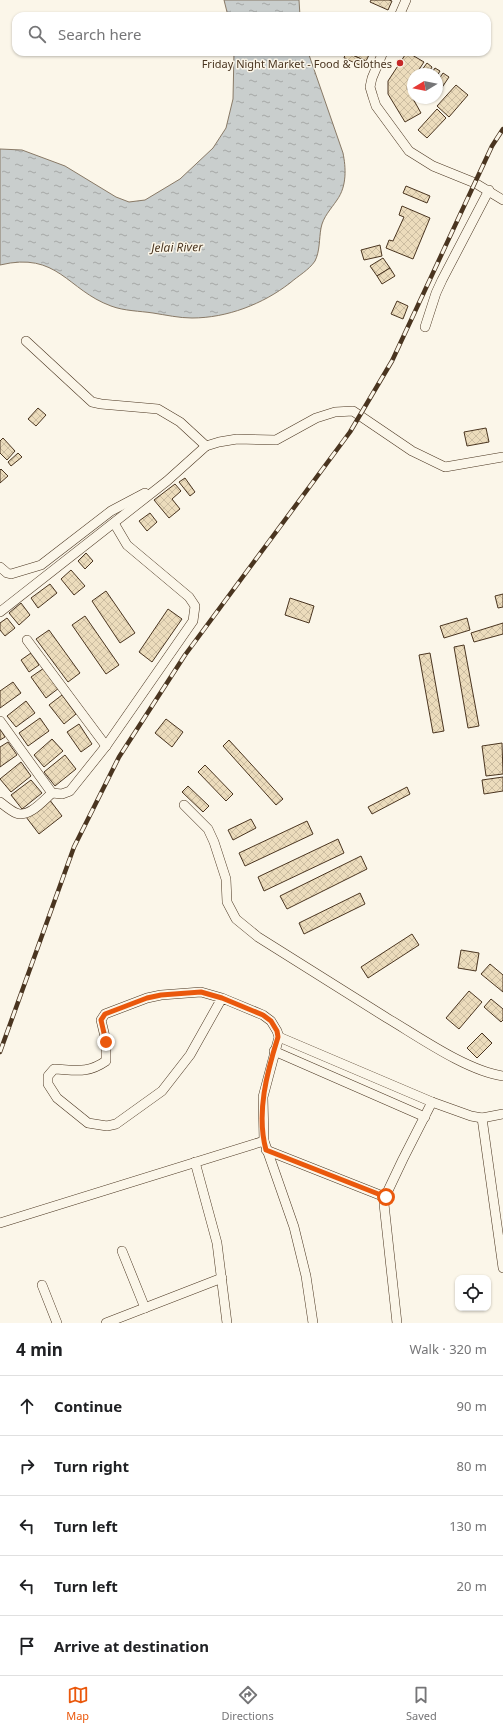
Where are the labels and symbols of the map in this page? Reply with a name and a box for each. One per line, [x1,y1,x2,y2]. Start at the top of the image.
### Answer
place label: Friday Night Market - Food & Clothes [202,56,392,71]
marker: Friday Night Market - Food & Clothes [395,58,405,68]
north arrow [407,68,443,104]
water label: Jelai River [149,238,204,256]
route end [97,1033,115,1051]
route start [377,1188,395,1206]

